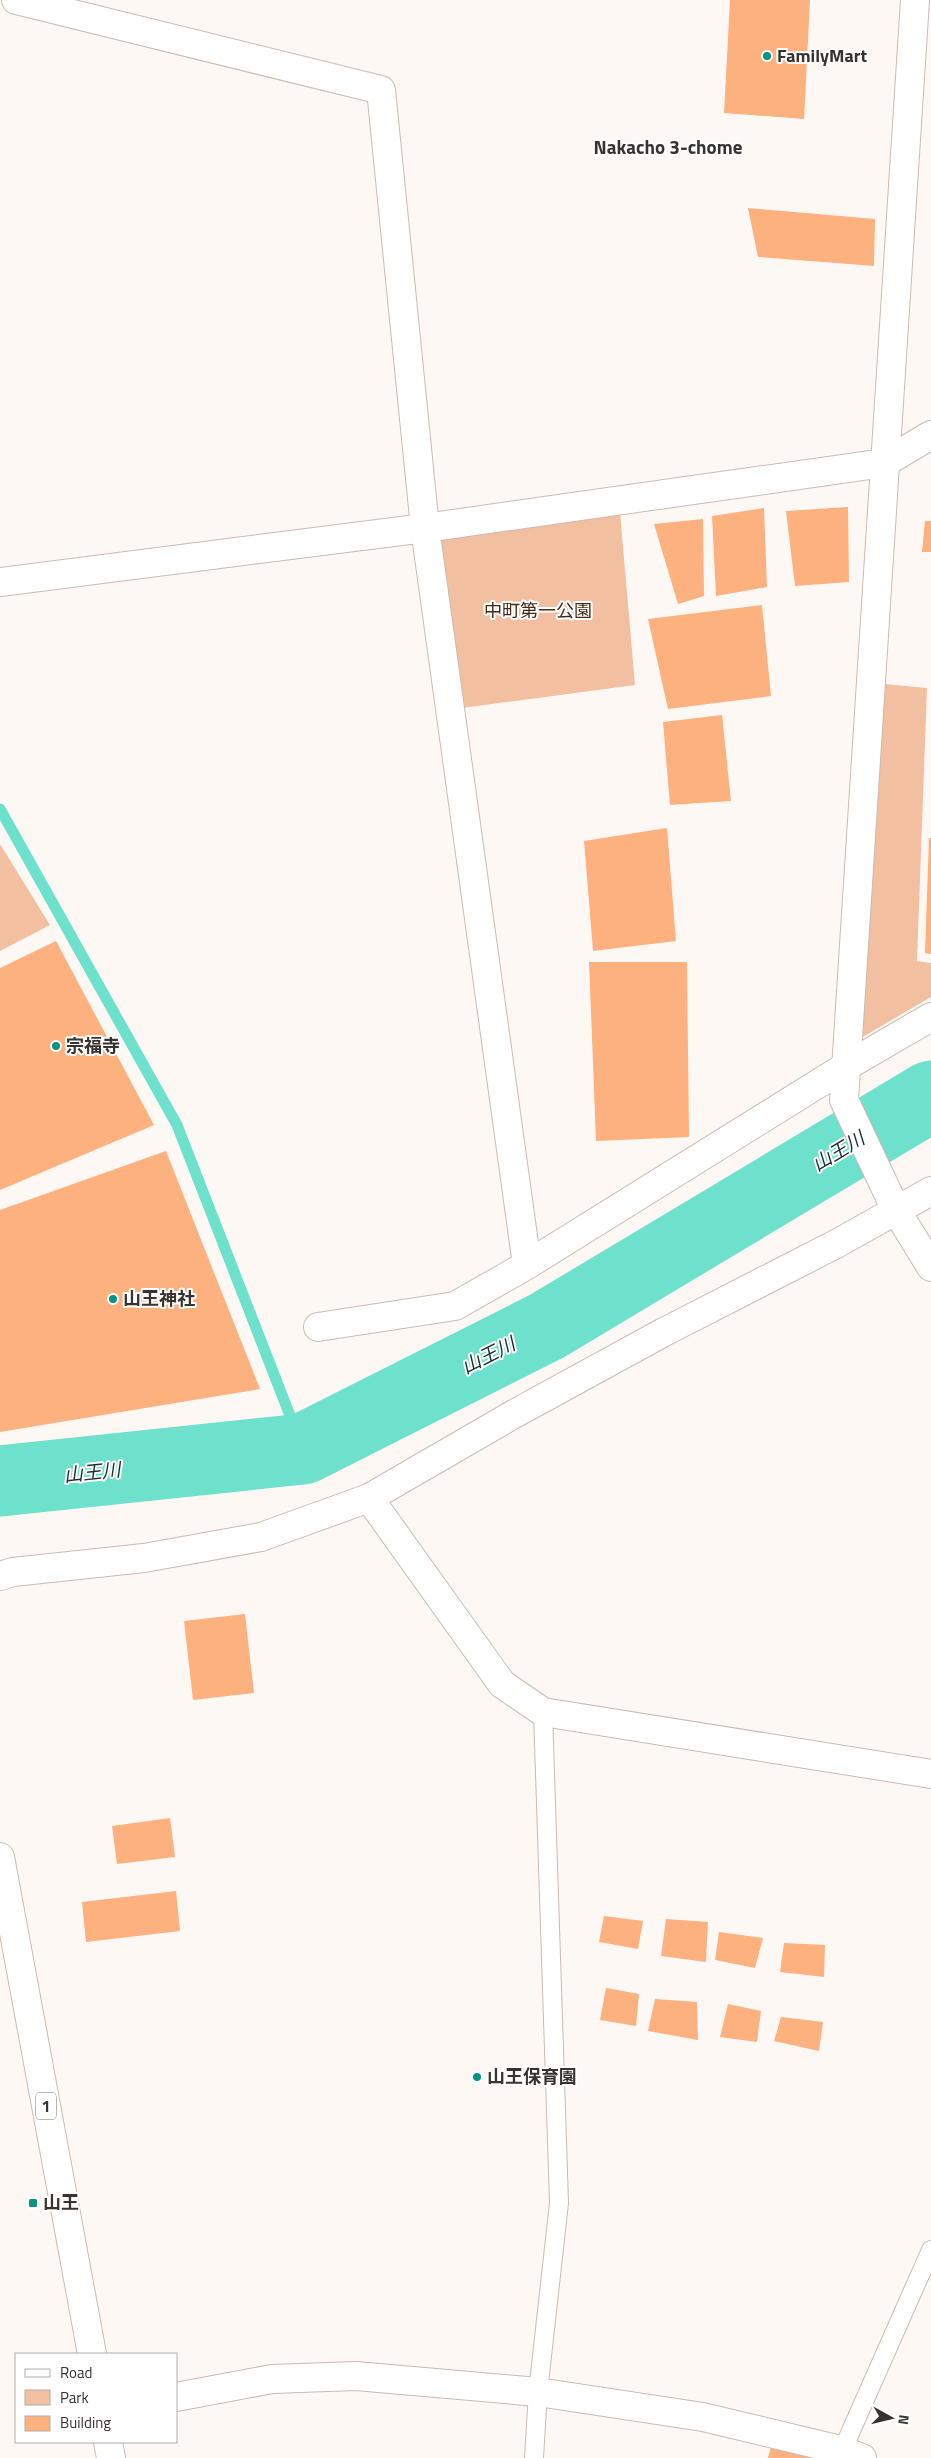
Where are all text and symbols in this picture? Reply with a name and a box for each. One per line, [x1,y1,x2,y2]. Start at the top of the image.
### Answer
place label: FamilyMart [777,42,867,69]
marker: FamilyMart [761,50,773,62]
district label: Nakacho 3-chome [594,132,743,161]
park label: 中町第一公園 [484,597,592,624]
place label: 宗福寺 [66,1032,120,1059]
marker: 宗福寺 [50,1040,62,1052]
water label: 山王川 [806,1122,871,1178]
place label: 山王神社 [123,1285,195,1312]
marker: 山王神社 [107,1293,119,1305]
water label: 山王川 [456,1328,522,1380]
water label: 山王川 [62,1454,124,1489]
place label: 山王保育園 [487,2063,577,2090]
marker: 山王保育園 [471,2071,483,2083]
road number: 1 [36,2092,56,2120]
place label: 山王 [43,2189,79,2216]
marker: 山王 [27,2197,39,2209]
legend [15,2353,178,2443]
text: Road [60,2361,92,2384]
text: Park [60,2386,89,2409]
north arrow [866,2393,916,2443]
text: Building [60,2411,111,2434]
text: N [893,2414,915,2426]

